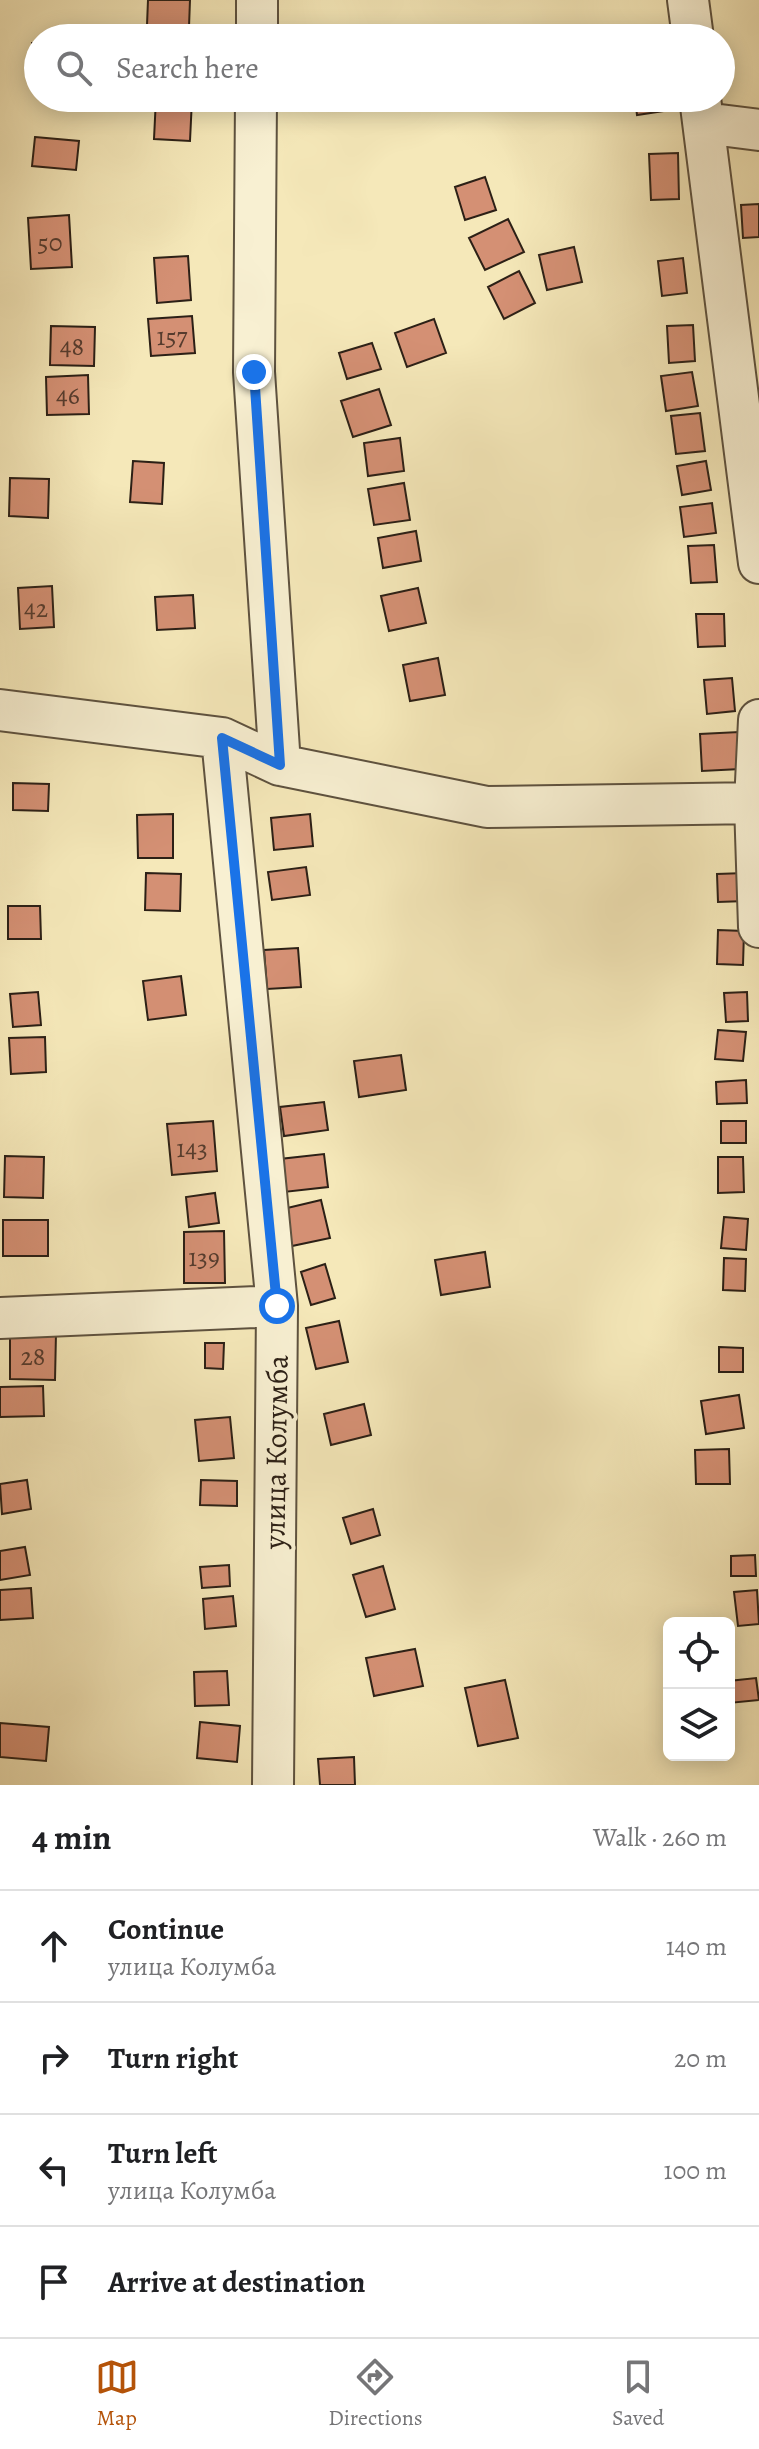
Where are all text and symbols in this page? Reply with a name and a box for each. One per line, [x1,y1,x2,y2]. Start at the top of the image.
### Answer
search box [24,24,735,112]
icon: search [52,46,96,90]
text: Search here [116,48,259,88]
house number: 50 [37,225,63,260]
house number: 157 [157,319,188,354]
house number: 48 [60,329,84,364]
route end [236,354,272,390]
house number: 46 [56,378,80,413]
house number: 42 [24,591,48,626]
house number: 143 [176,1131,208,1166]
house number: 139 [188,1240,220,1275]
route start [259,1288,295,1324]
house number: 28 [21,1339,45,1374]
street label: улица Колумба [254,1354,298,1550]
map controls [663,1617,735,1761]
button: locate [663,1617,735,1689]
button: layers [663,1689,735,1761]
text: 4 min [32,1814,111,1861]
text: Walk · 260 m [593,1820,727,1855]
text: Continue [108,1909,224,1949]
icon: ahead [32,1924,76,1968]
text: 140 m [666,1929,727,1964]
text: улица Колумба [108,1949,276,1984]
icon: right [32,2036,76,2080]
text: Turn right [108,2038,238,2078]
text: 20 m [674,2041,727,2076]
text: Turn left [108,2133,217,2173]
icon: left [32,2148,76,2192]
text: 100 m [664,2153,727,2188]
text: улица Колумба [108,2173,276,2208]
icon: arrive [32,2260,76,2304]
text: Arrive at destination [108,2262,365,2302]
tab: Map [95,2355,139,2433]
tab: Directions [328,2355,423,2433]
tab: Saved [612,2355,664,2433]

